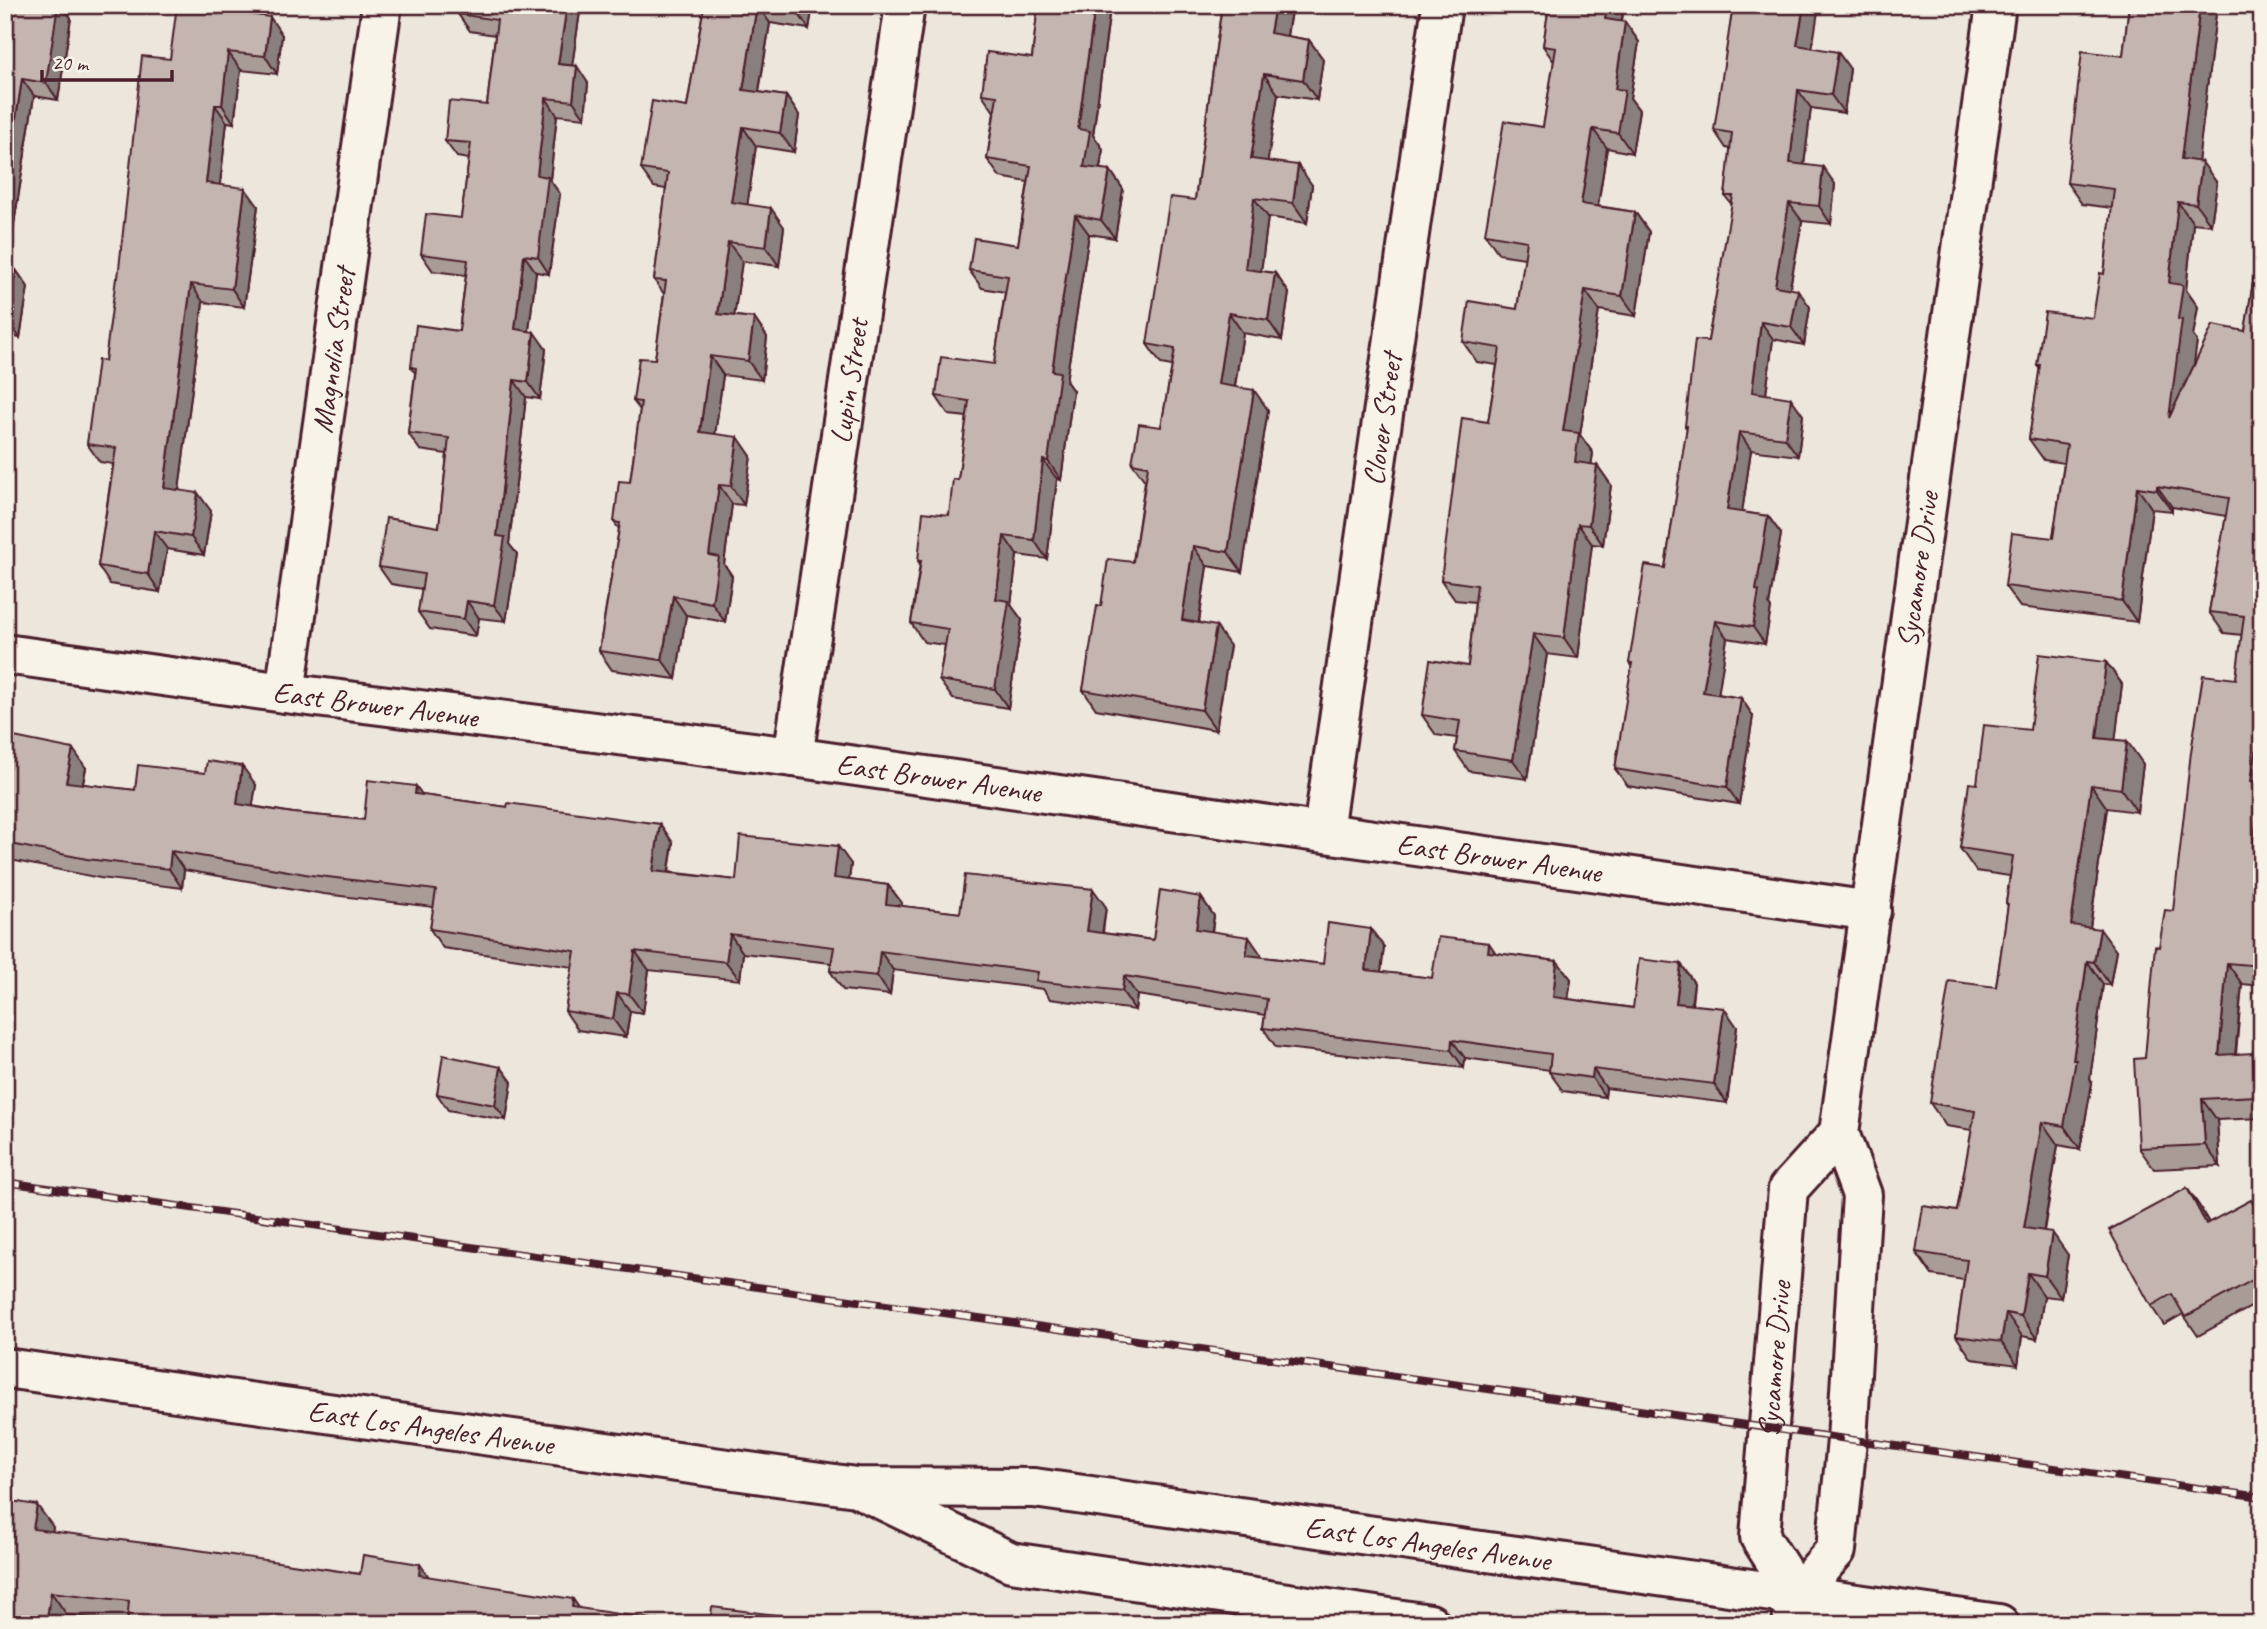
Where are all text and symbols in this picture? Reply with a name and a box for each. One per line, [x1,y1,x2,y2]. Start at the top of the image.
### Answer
scale bar [42,38,172,82]
text: 20 m [52,50,90,76]
street label: Magnolia Street [303,262,364,435]
street label: Lupin Street [821,313,877,446]
street label: Clover Street [1354,347,1411,488]
street label: Sycamore Drive [1888,487,1947,650]
street label: East Brower Avenue [271,673,482,736]
street label: East Brower Avenue [834,744,1046,812]
street label: East Brower Avenue [1395,825,1606,892]
street label: Sycamore Drive [1749,1277,1800,1439]
street label: East Los Angeles Avenue [306,1392,558,1464]
street label: East Los Angeles Avenue [1303,1507,1555,1580]

